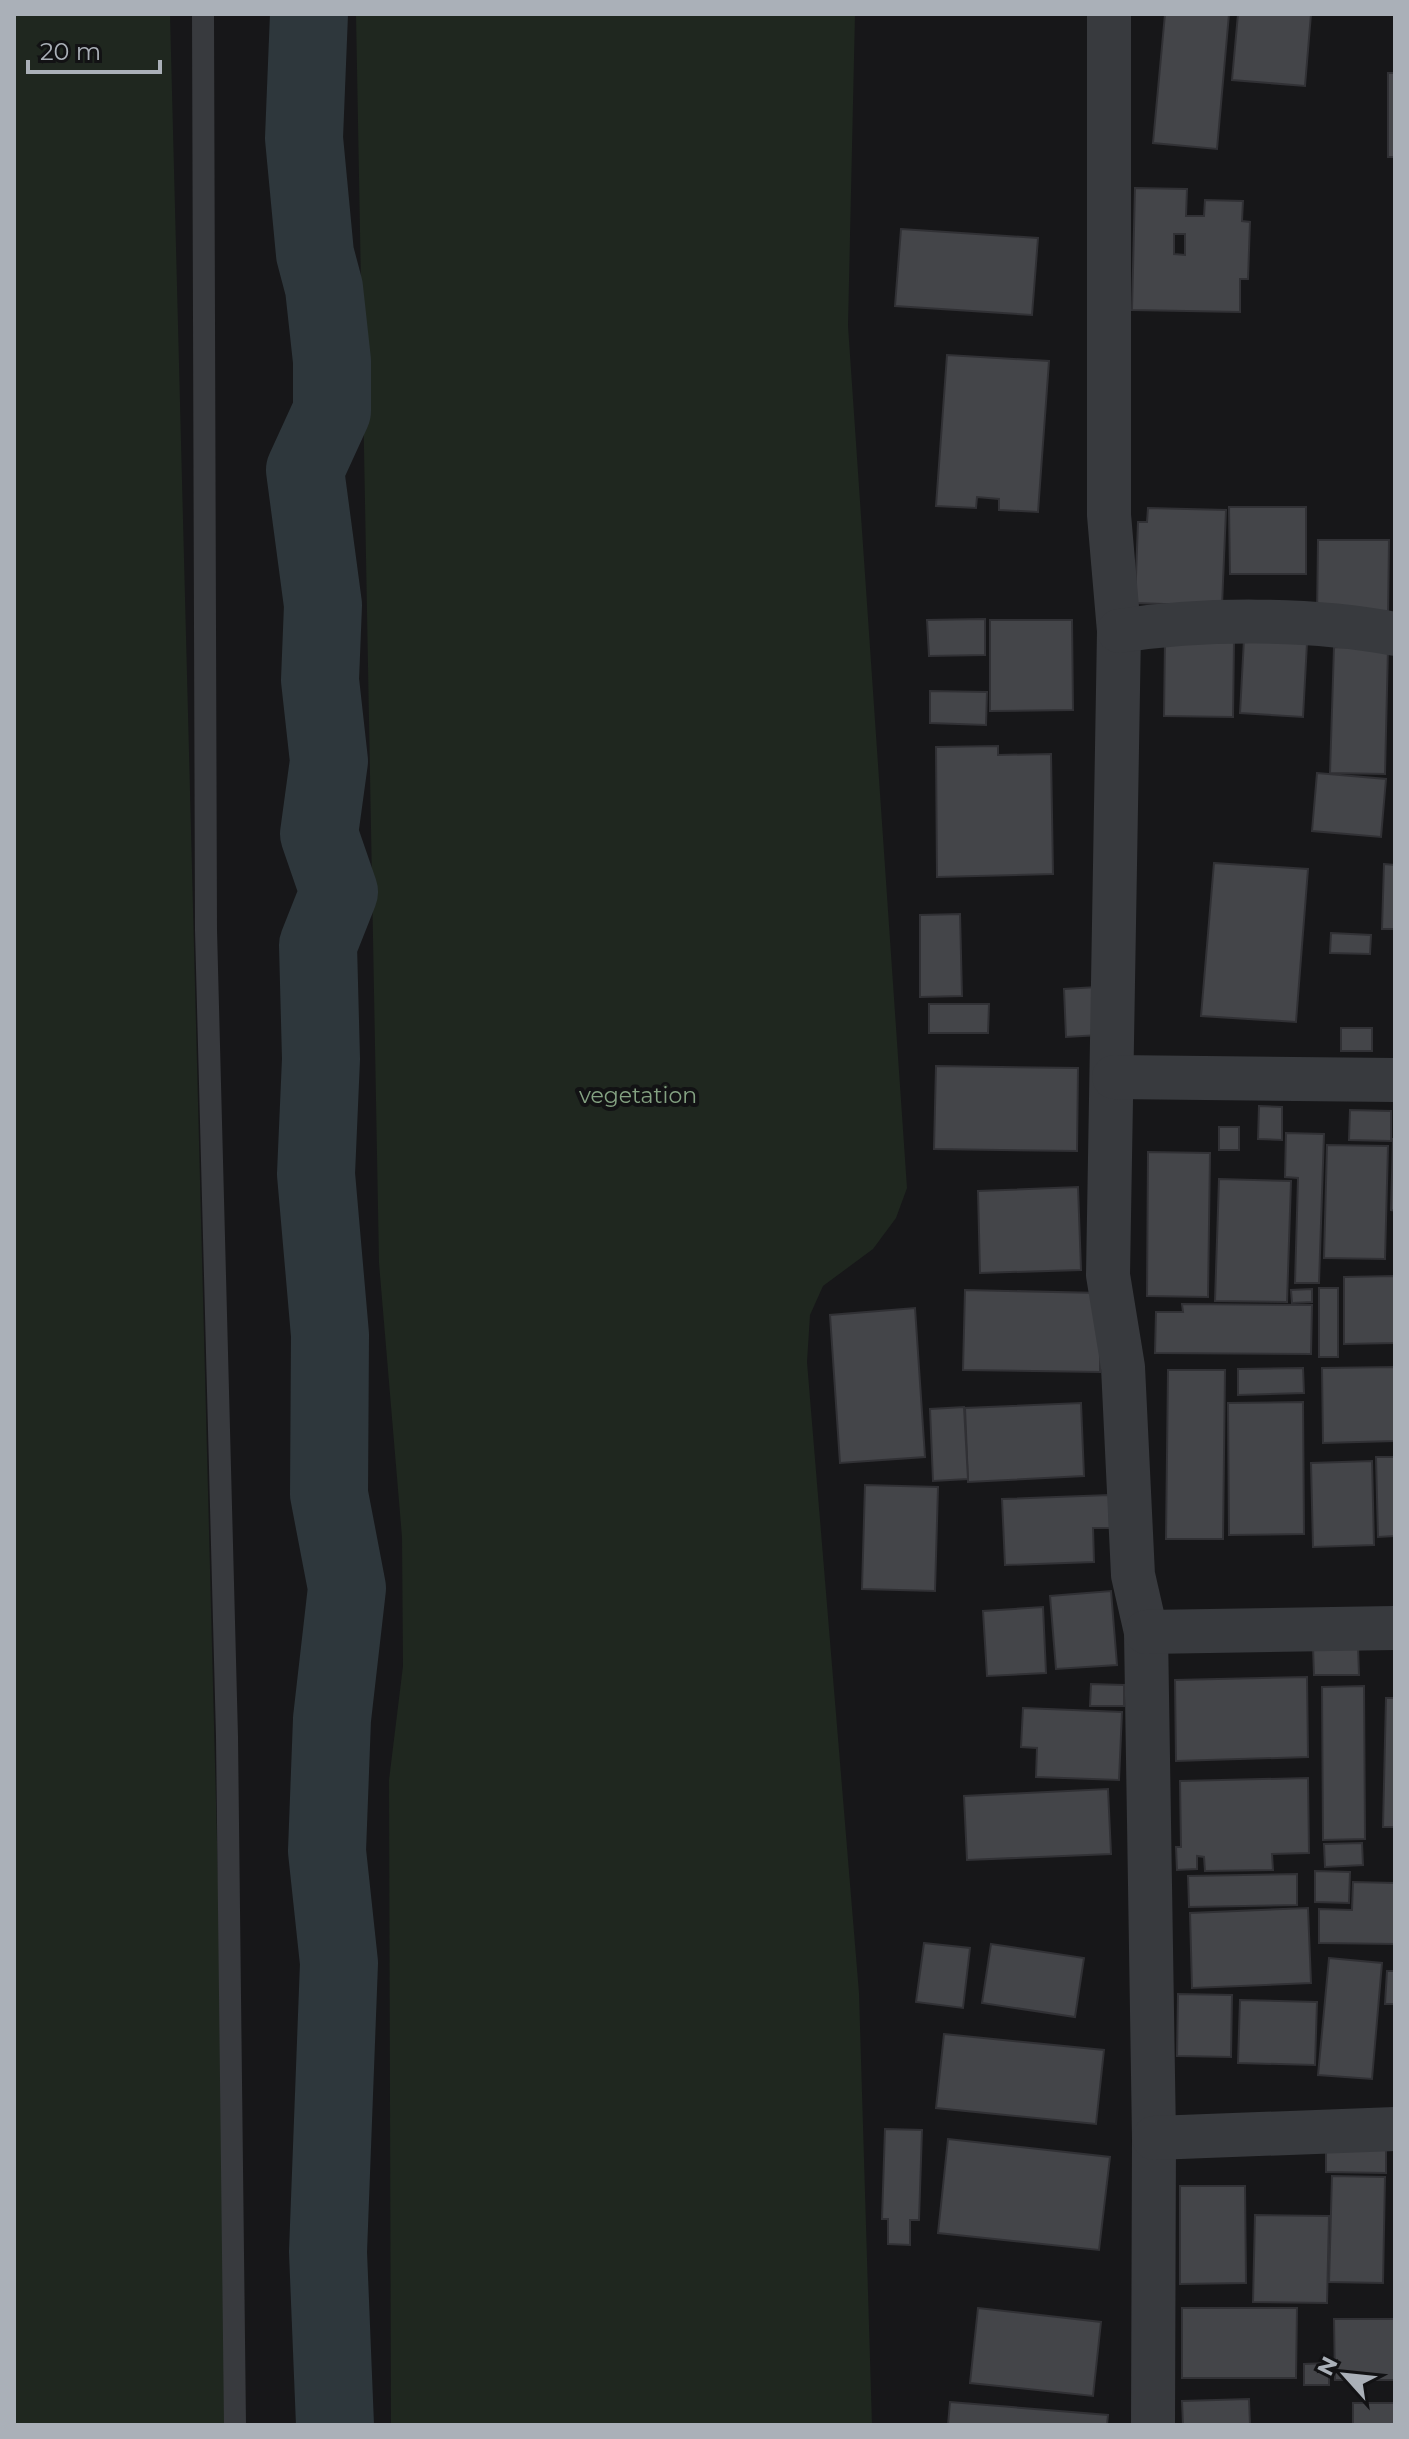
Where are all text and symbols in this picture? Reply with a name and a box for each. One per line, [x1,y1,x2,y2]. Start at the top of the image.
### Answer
scale bar [28,24,160,74]
text: 20 m [40,37,101,66]
park label: vegetation [579,1082,697,1109]
north arrow [1305,2335,1385,2415]
text: N [1312,2352,1344,2380]

